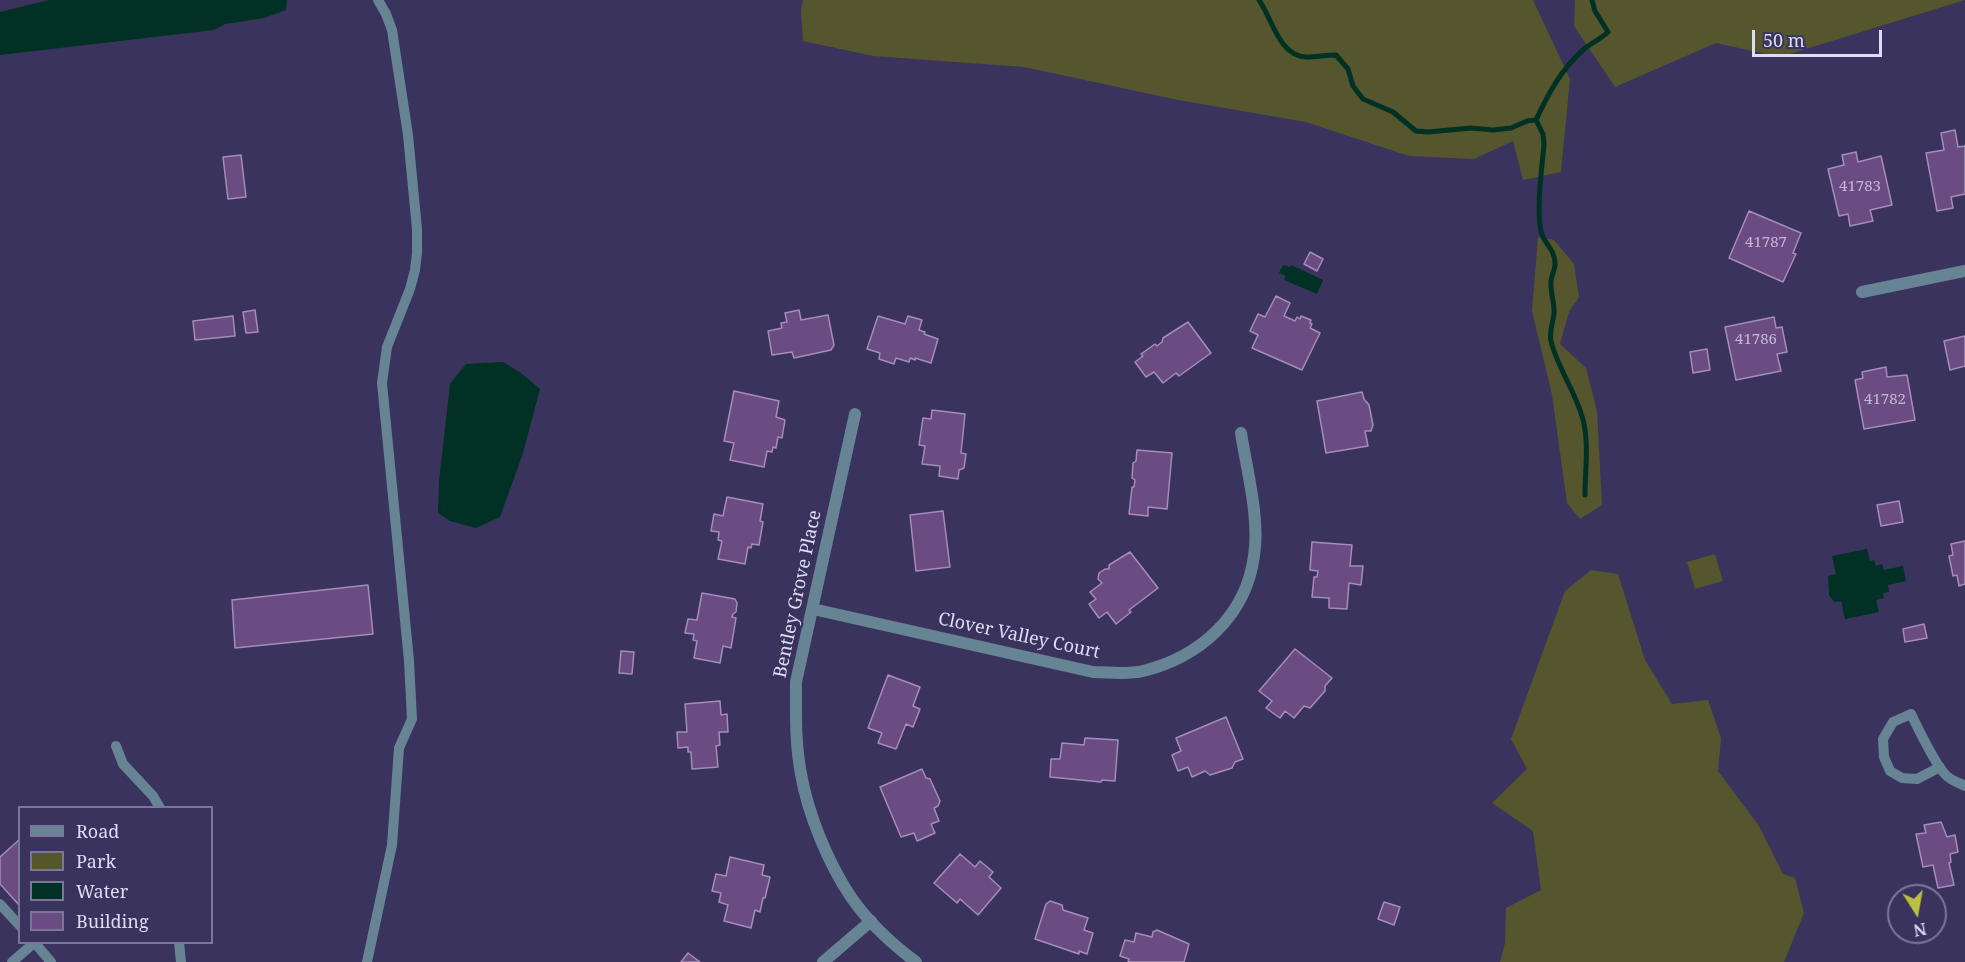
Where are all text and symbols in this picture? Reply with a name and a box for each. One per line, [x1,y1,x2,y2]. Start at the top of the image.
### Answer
scale bar [1755,18,1886,56]
text: 50 m [1763,28,1805,52]
house number: 41783 [1839,178,1881,196]
house number: 41787 [1745,234,1787,252]
house number: 41786 [1735,331,1777,349]
house number: 41782 [1864,391,1906,409]
street label: Bentley Grove Place [770,508,826,680]
street label: Clover Valley Court [936,608,1102,664]
legend [18,806,213,944]
text: Road [76,819,119,843]
text: Park [76,849,116,873]
text: Water [76,879,128,903]
north arrow [1887,884,1947,944]
text: Building [76,909,149,933]
text: N [1912,918,1928,942]

